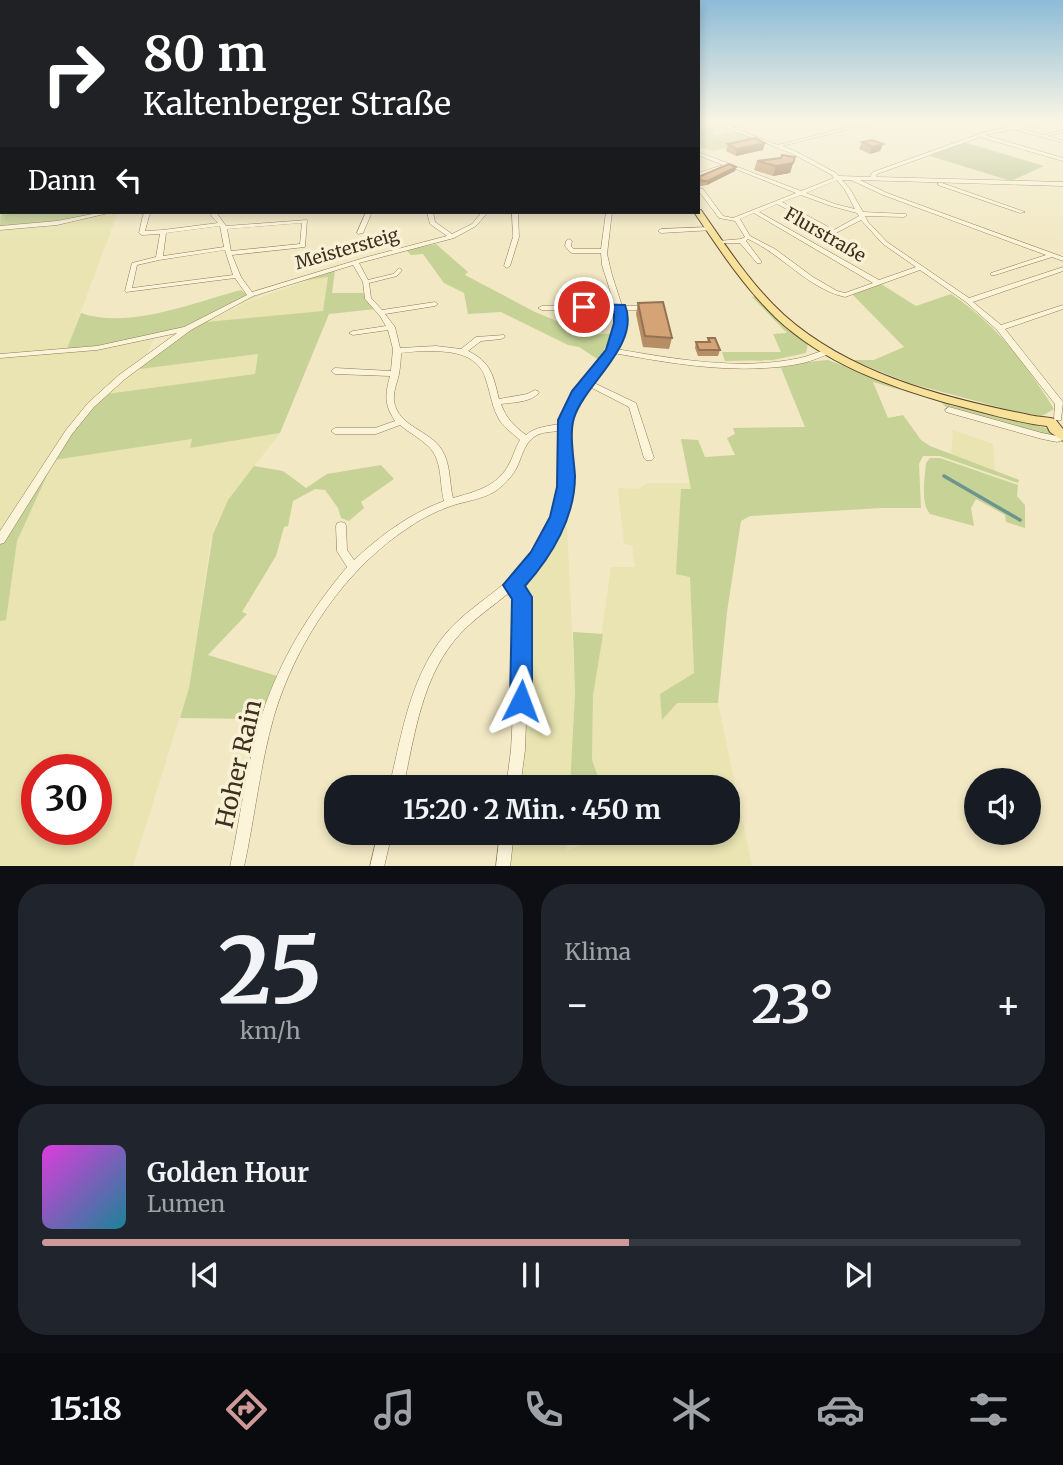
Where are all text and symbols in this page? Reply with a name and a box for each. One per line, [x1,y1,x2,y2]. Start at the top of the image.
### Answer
text: 80 m [143,23,266,84]
icon: right [28,28,119,119]
text: Kaltenberger Straße [143,84,451,124]
icon: left [110,161,148,199]
text: Dann [28,164,96,197]
street label: Flurstraße [780,202,870,267]
street label: Meistersteig [292,223,402,274]
pin [554,277,614,337]
icon: arrive [565,288,603,326]
position arrow [484,664,558,738]
street label: Hoher Rain [209,697,268,831]
speed limit sign: 30 [21,754,112,845]
map controls [964,768,1041,845]
button: sound [964,768,1041,845]
text: 15:20 · 2 Min. · 450 m [403,793,661,826]
text: 25 [218,913,322,1028]
text: Klima [565,937,631,966]
text: 23° [752,972,834,1037]
text: − [565,981,590,1028]
text: + [996,981,1021,1028]
text: km/h [240,1016,301,1045]
text: Golden Hour [147,1156,309,1189]
text: Lumen [147,1189,225,1218]
icon: previous [186,1256,224,1294]
icon: pause [512,1256,550,1294]
icon: next [839,1256,877,1294]
icon: directions [222,1385,271,1434]
icon: music [370,1385,419,1434]
icon: phone [519,1385,568,1434]
icon: climate [667,1385,716,1434]
icon: car [816,1385,865,1434]
icon: filters [964,1385,1013,1434]
text: 15:18 [50,1389,122,1429]

